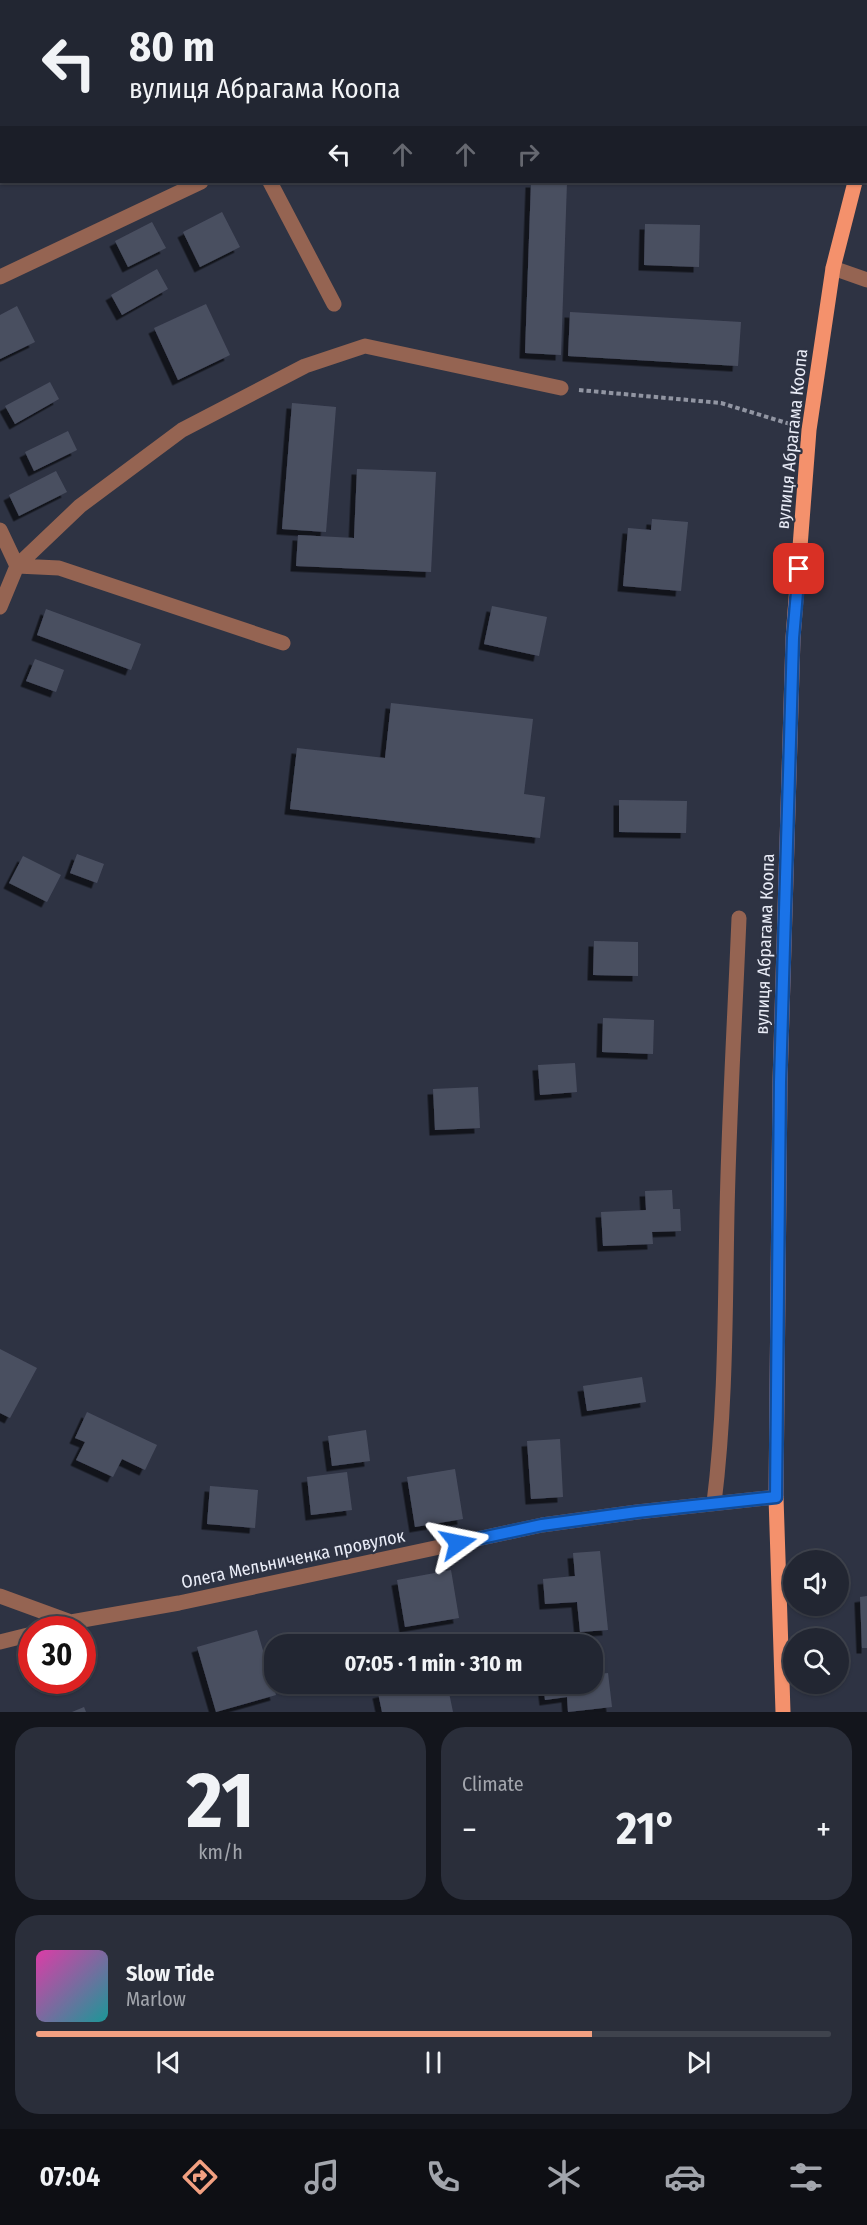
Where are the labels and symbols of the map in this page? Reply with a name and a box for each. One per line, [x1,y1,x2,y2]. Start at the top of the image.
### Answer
street label: вулиця Абрагама Коопа [772,348,812,530]
pin [773,543,824,594]
street label: вулиця Абрагама Коопа [751,853,779,1035]
position arrow [426,1511,490,1575]
street label: Олега Мельниченка провулок [179,1524,407,1593]
speed limit sign: 30 [18,1616,96,1694]

